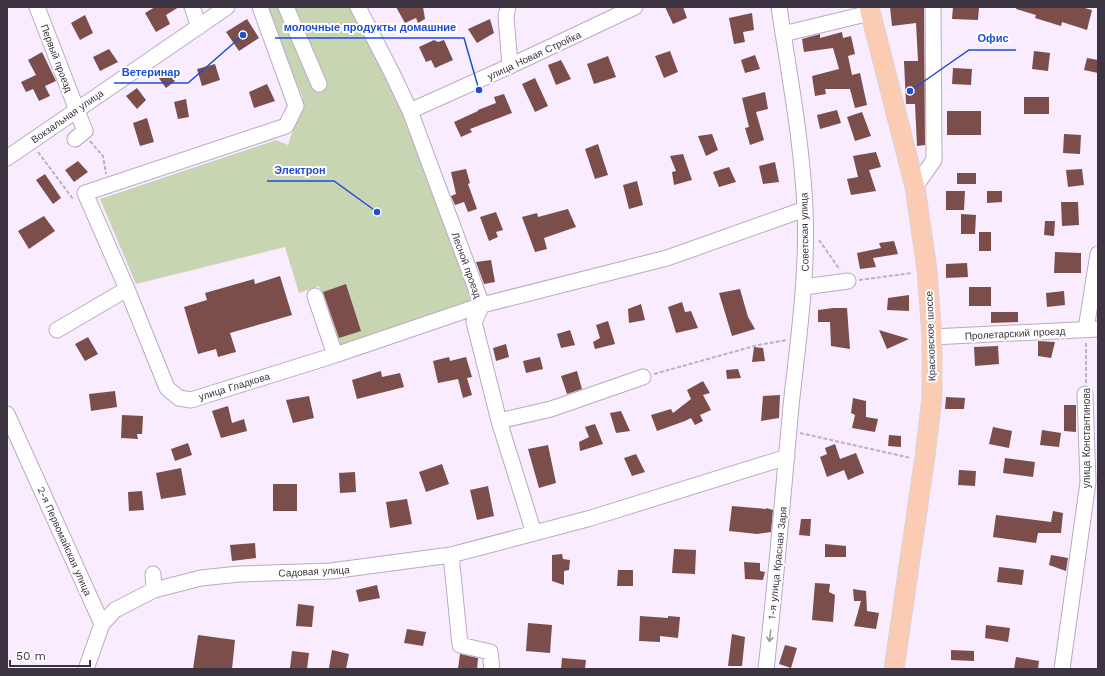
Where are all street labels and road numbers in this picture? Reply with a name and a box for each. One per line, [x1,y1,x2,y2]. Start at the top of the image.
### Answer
street label: Первый проезд [39,23,75,94]
street label: улица Новая Стройка [486,29,583,82]
street label: Вокзальная улица [29,87,106,145]
street label: Советская улица [798,192,811,272]
street label: Лесной проезд [450,231,484,300]
street label: Красковское шоссе [923,290,938,381]
street label: Пролетарский проезд [964,325,1066,342]
street label: улица Гладкова [197,370,271,403]
street label: улица Константинова [1081,387,1092,488]
street label: 2-я Первомайская улица [35,485,94,598]
street label: 1-я улица Красная Заря [766,506,789,620]
street label: Садовая улица [278,564,350,579]

